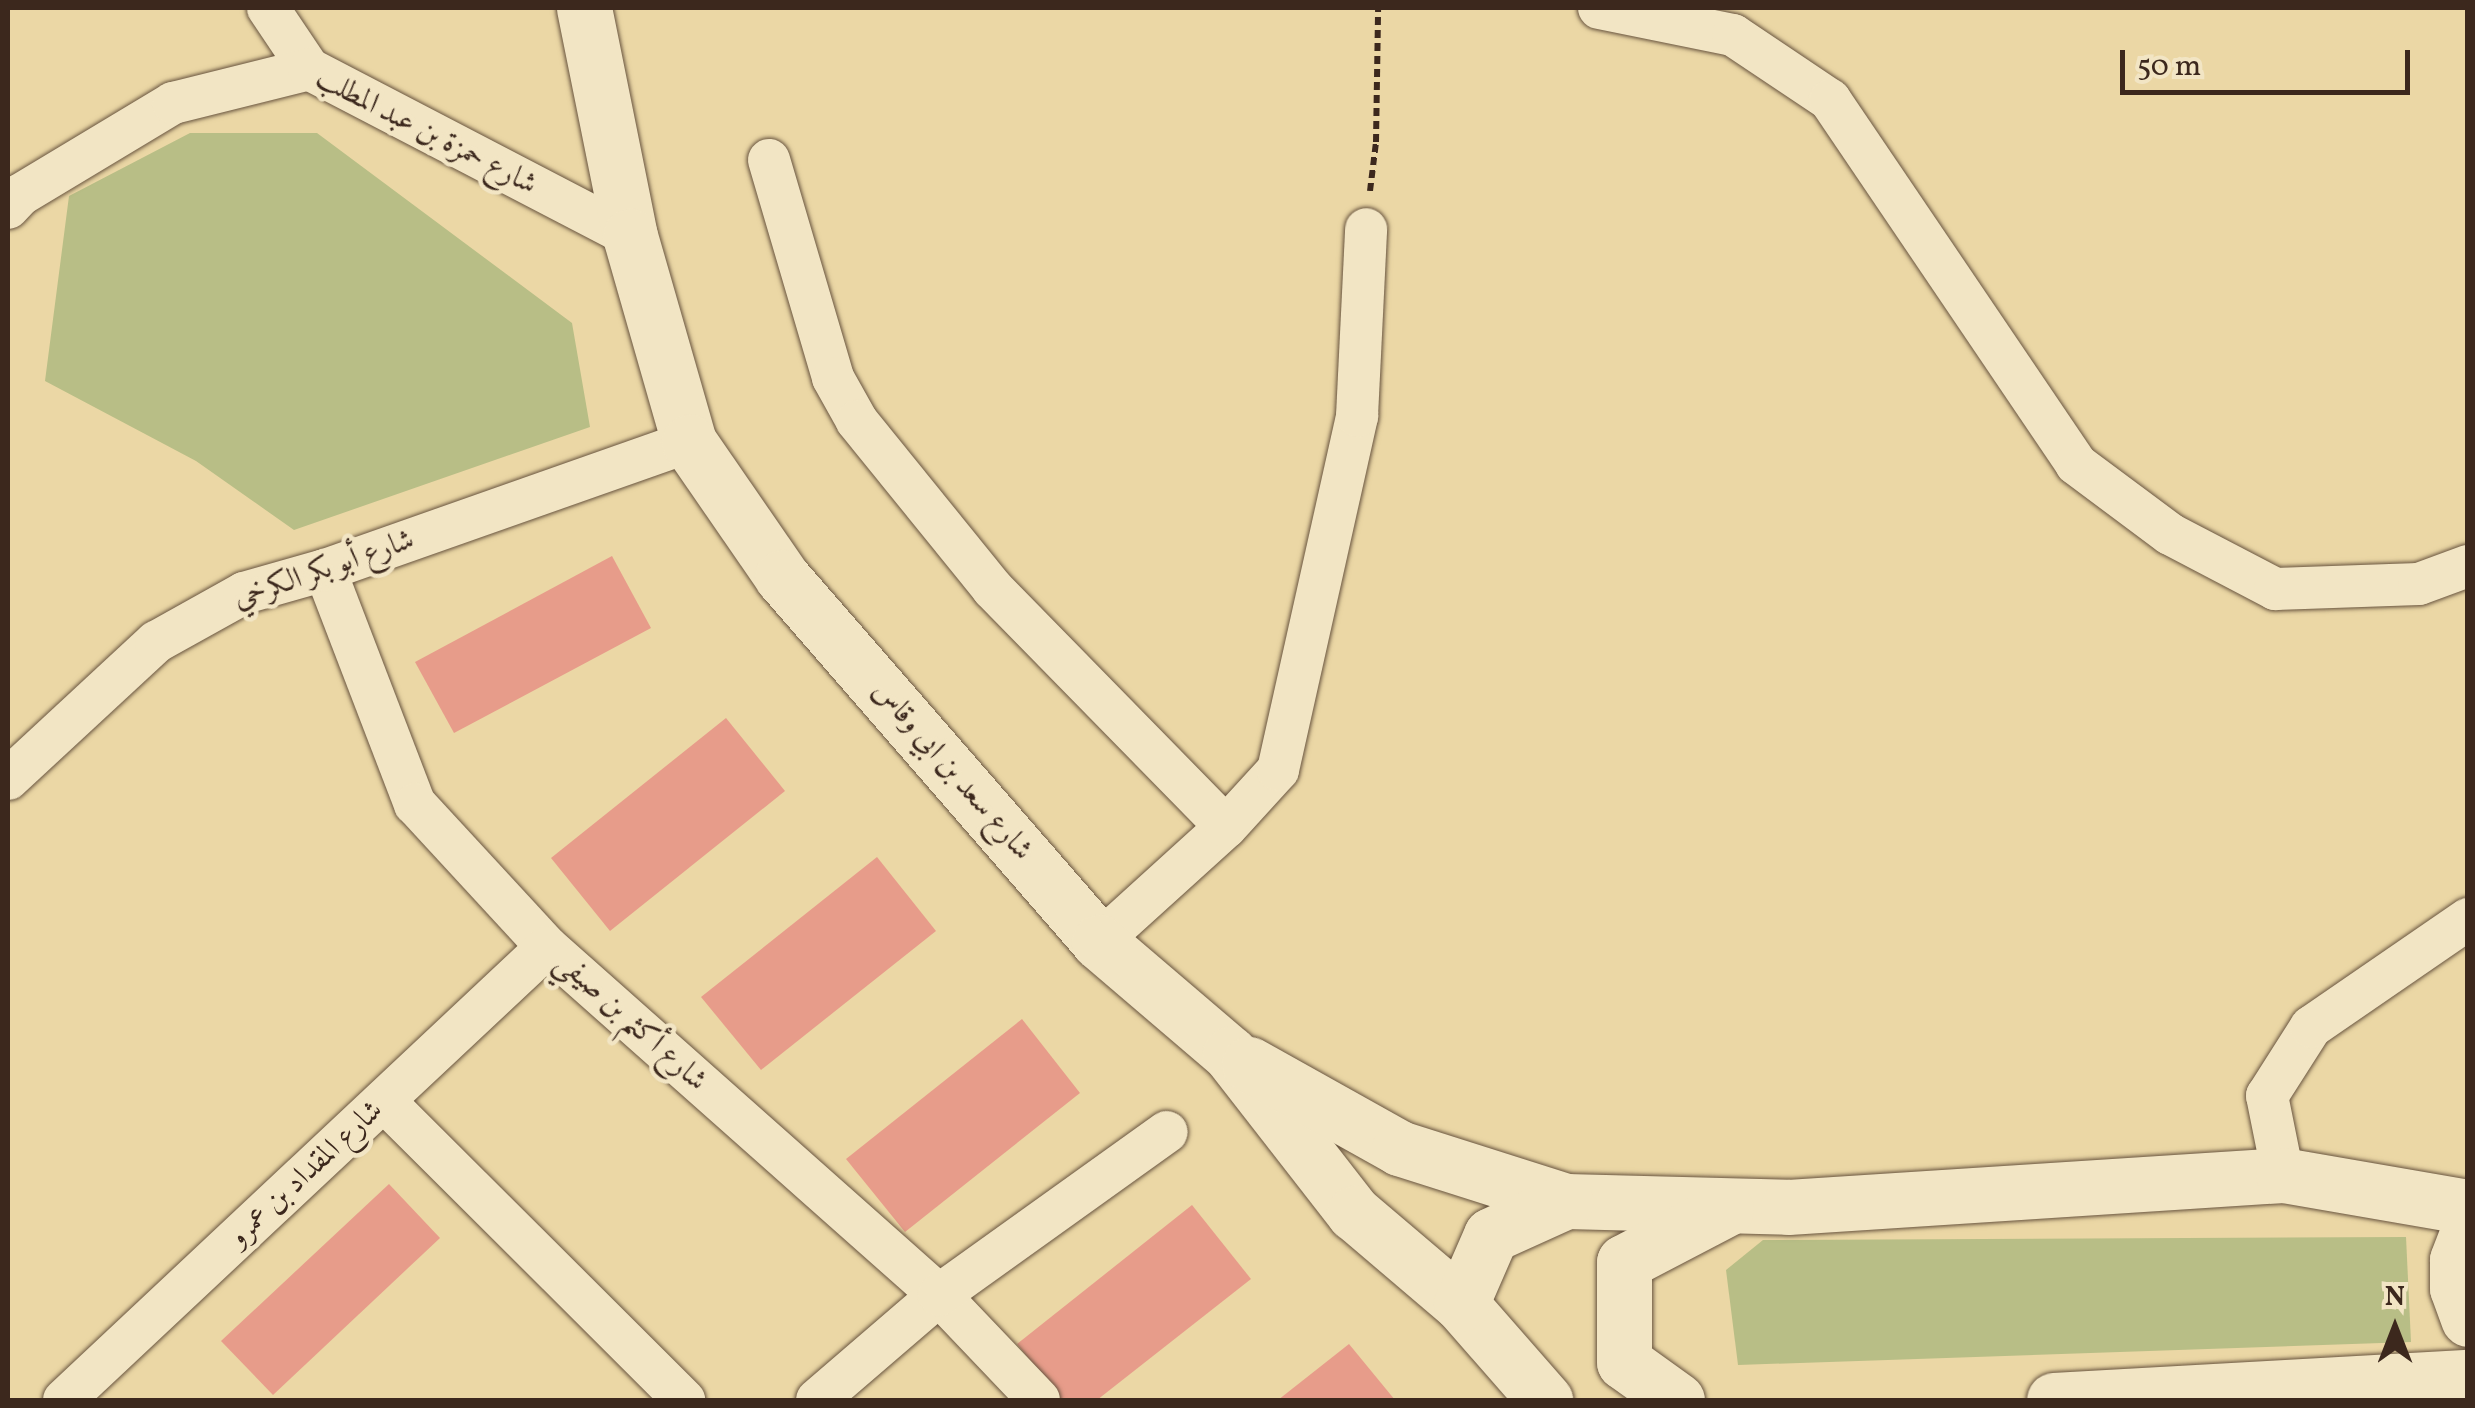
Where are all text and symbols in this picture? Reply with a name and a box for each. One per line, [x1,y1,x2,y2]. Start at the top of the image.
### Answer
scale bar [2125,30,2415,92]
text: 50 m [2137,46,2201,88]
street label: شارع حمزة بن عبد المطلب [309,61,543,203]
street label: شارع أبو بكر الكرخي [229,522,419,618]
street label: شارع سعد بن ابي وقاس [864,674,1040,868]
street label: شارع أكثم بن صيفي [548,945,714,1099]
street label: شارع المقداد بن عمرو [221,1093,391,1255]
north arrow [2345,1278,2445,1378]
text: N [2385,1278,2405,1317]

